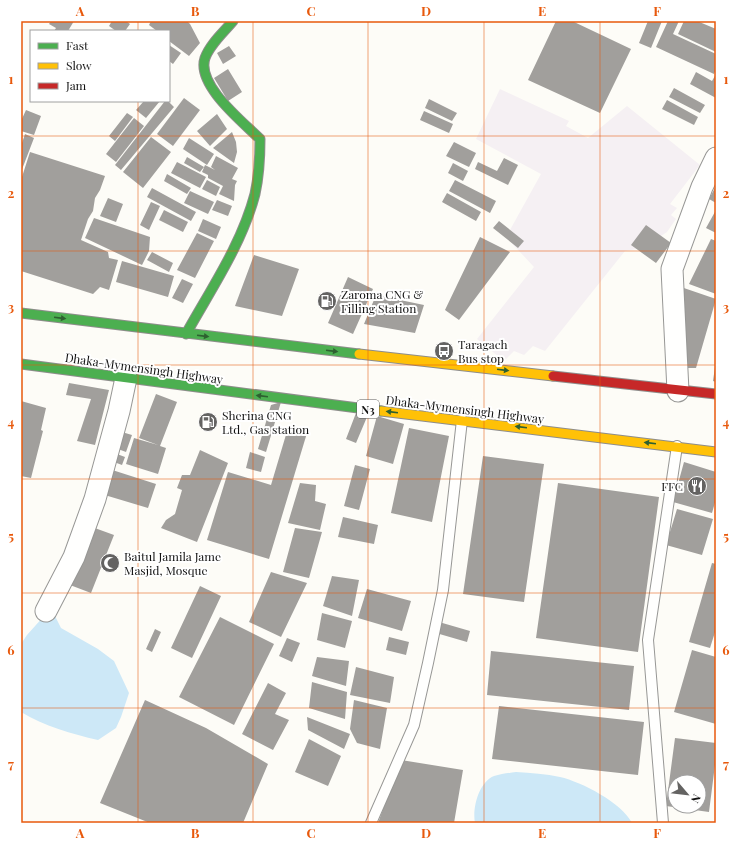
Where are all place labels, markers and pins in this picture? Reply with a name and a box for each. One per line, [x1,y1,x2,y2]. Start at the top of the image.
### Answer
place label: Zaroma CNG & Filling Station [341,286,423,316]
fuel station icon: Zaroma CNG & Filling Station [316,290,338,312]
place label: Taragach Bus stop [458,336,508,366]
bus stop icon: Taragach Bus stop [433,340,455,362]
place label: Sherina CNG Ltd., Gas station [222,407,309,437]
fuel station icon: Sherina CNG Ltd., Gas station [197,411,219,433]
restaurant icon: FFC [686,475,708,497]
place label: FFC [661,478,683,494]
place label: Baitul Jamila Jame Masjid, Mosque [124,548,221,578]
mosque icon: Baitul Jamila Jame Masjid, Mosque [99,552,121,574]

